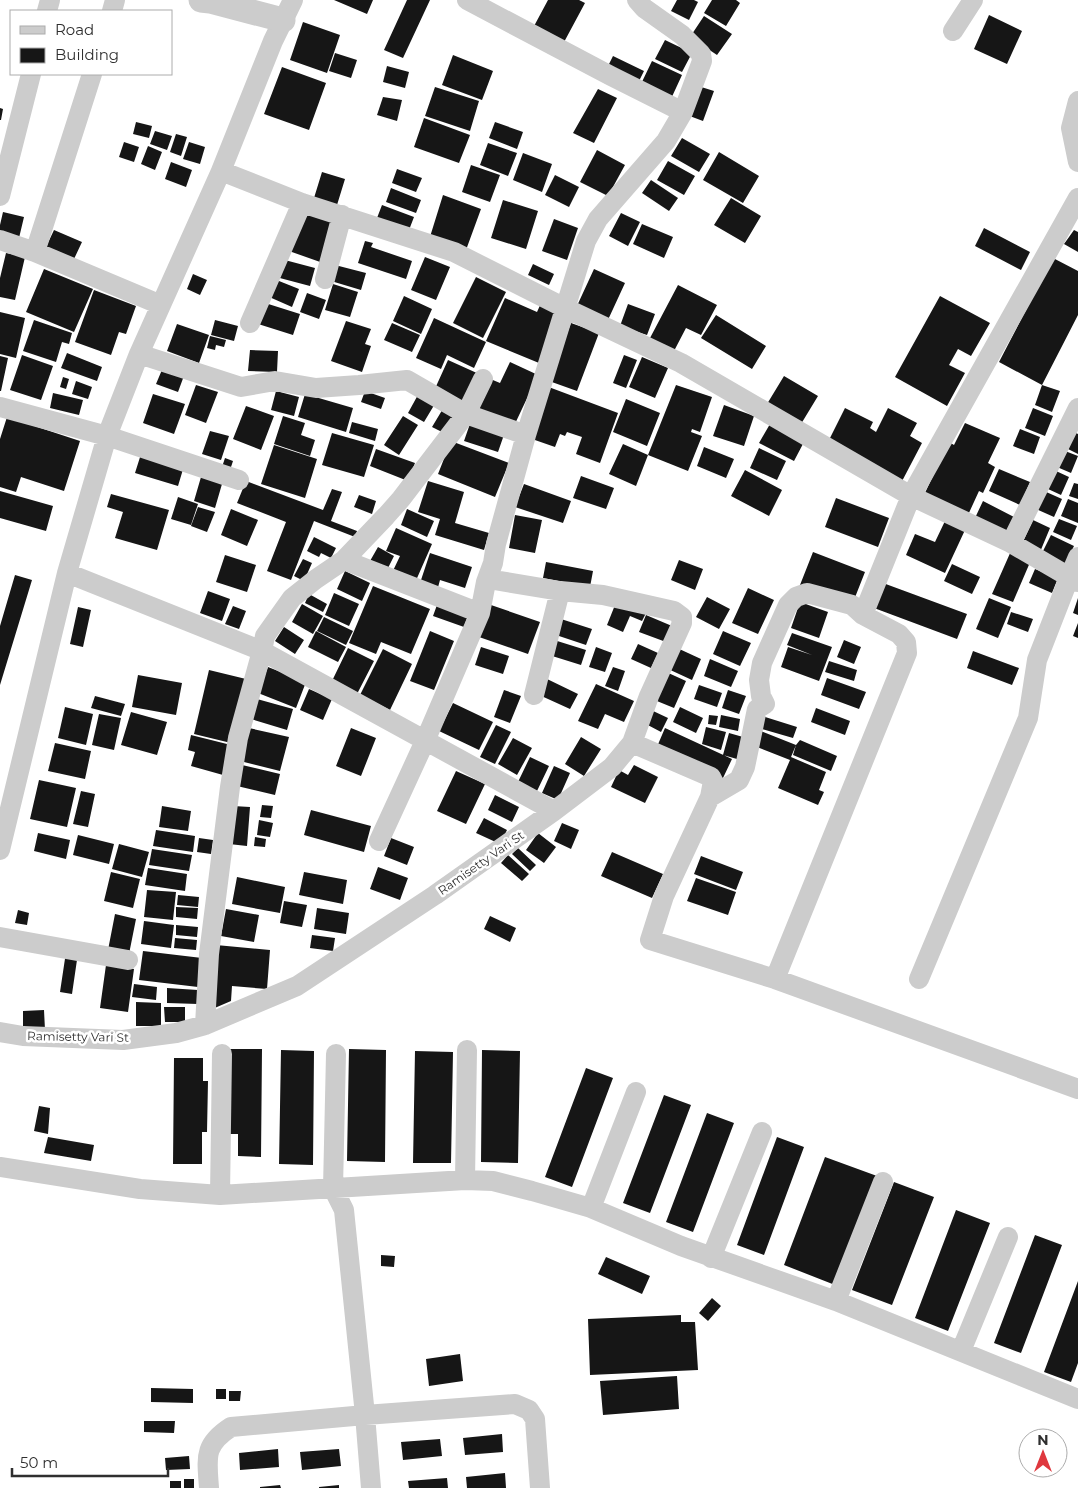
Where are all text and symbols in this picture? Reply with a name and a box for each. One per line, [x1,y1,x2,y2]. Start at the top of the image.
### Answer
legend [10,10,172,75]
text: Road [55,20,94,39]
text: Building [55,45,119,64]
street label: Ramisetty Vari St [435,827,527,898]
street label: Ramisetty Vari St [27,1028,129,1045]
north arrow [1018,1428,1068,1478]
text: N [1037,1431,1049,1449]
scale bar [12,1446,169,1478]
text: 50 m [20,1453,58,1472]

